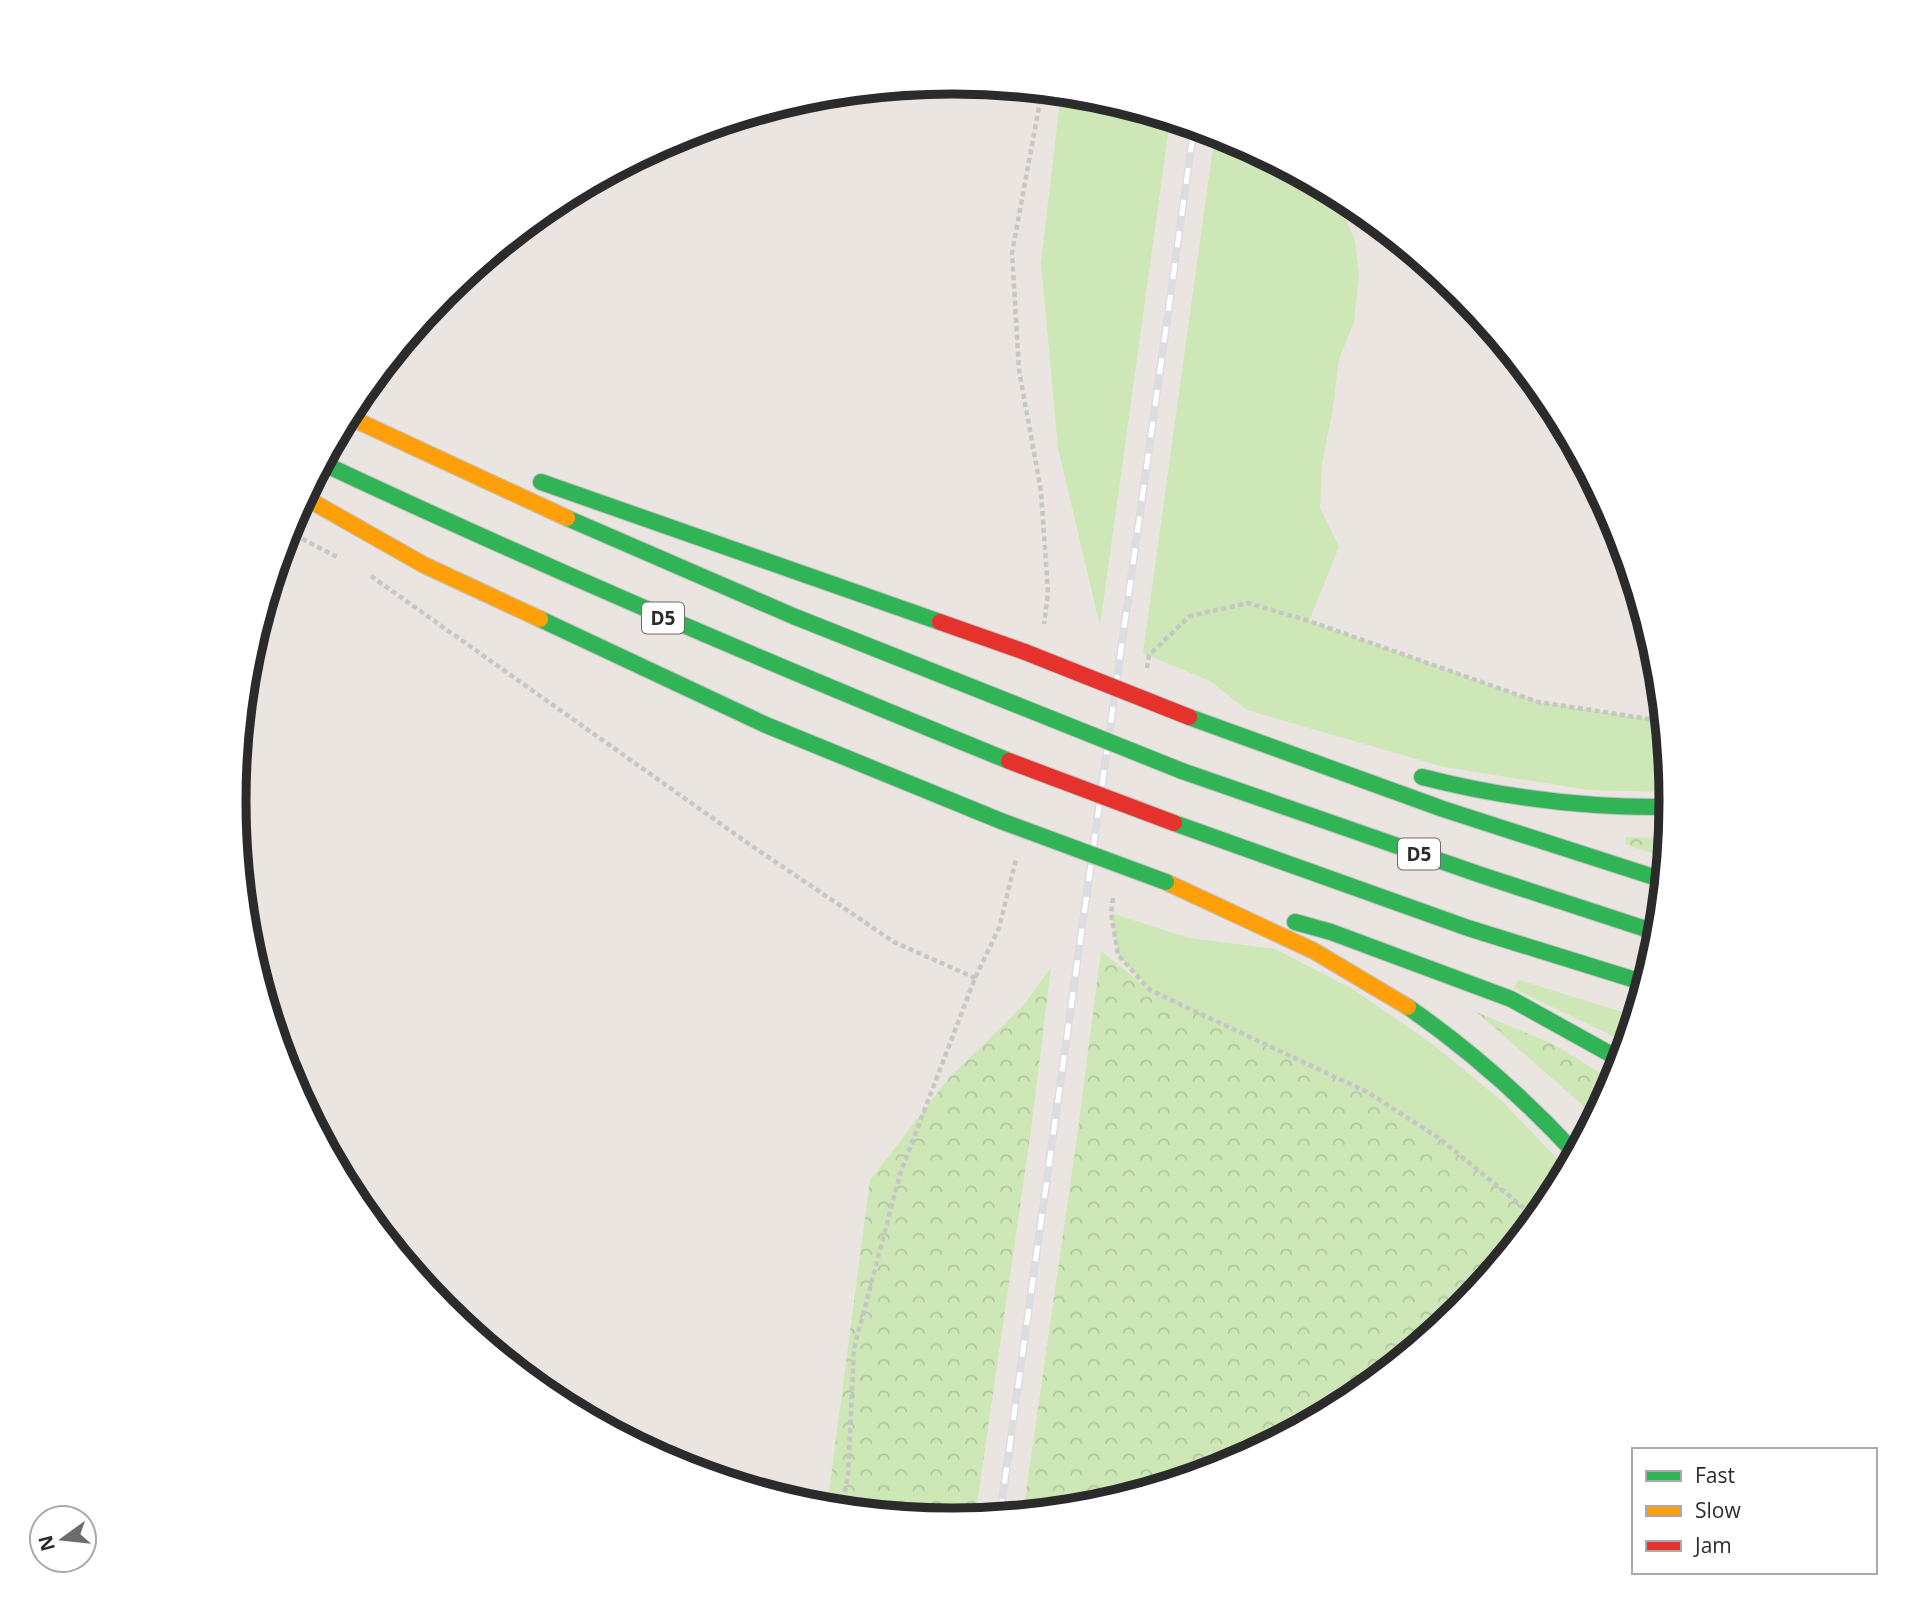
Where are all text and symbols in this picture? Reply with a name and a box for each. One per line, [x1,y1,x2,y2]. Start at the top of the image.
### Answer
road number: D5 [642,603,684,634]
road number: D5 [1398,838,1440,870]
legend [1632,1448,1877,1574]
text: Fast [1695,1461,1735,1489]
text: Slow [1695,1496,1741,1524]
north arrow [28,1504,98,1574]
text: Jam [1693,1531,1732,1559]
text: N [32,1533,61,1554]

